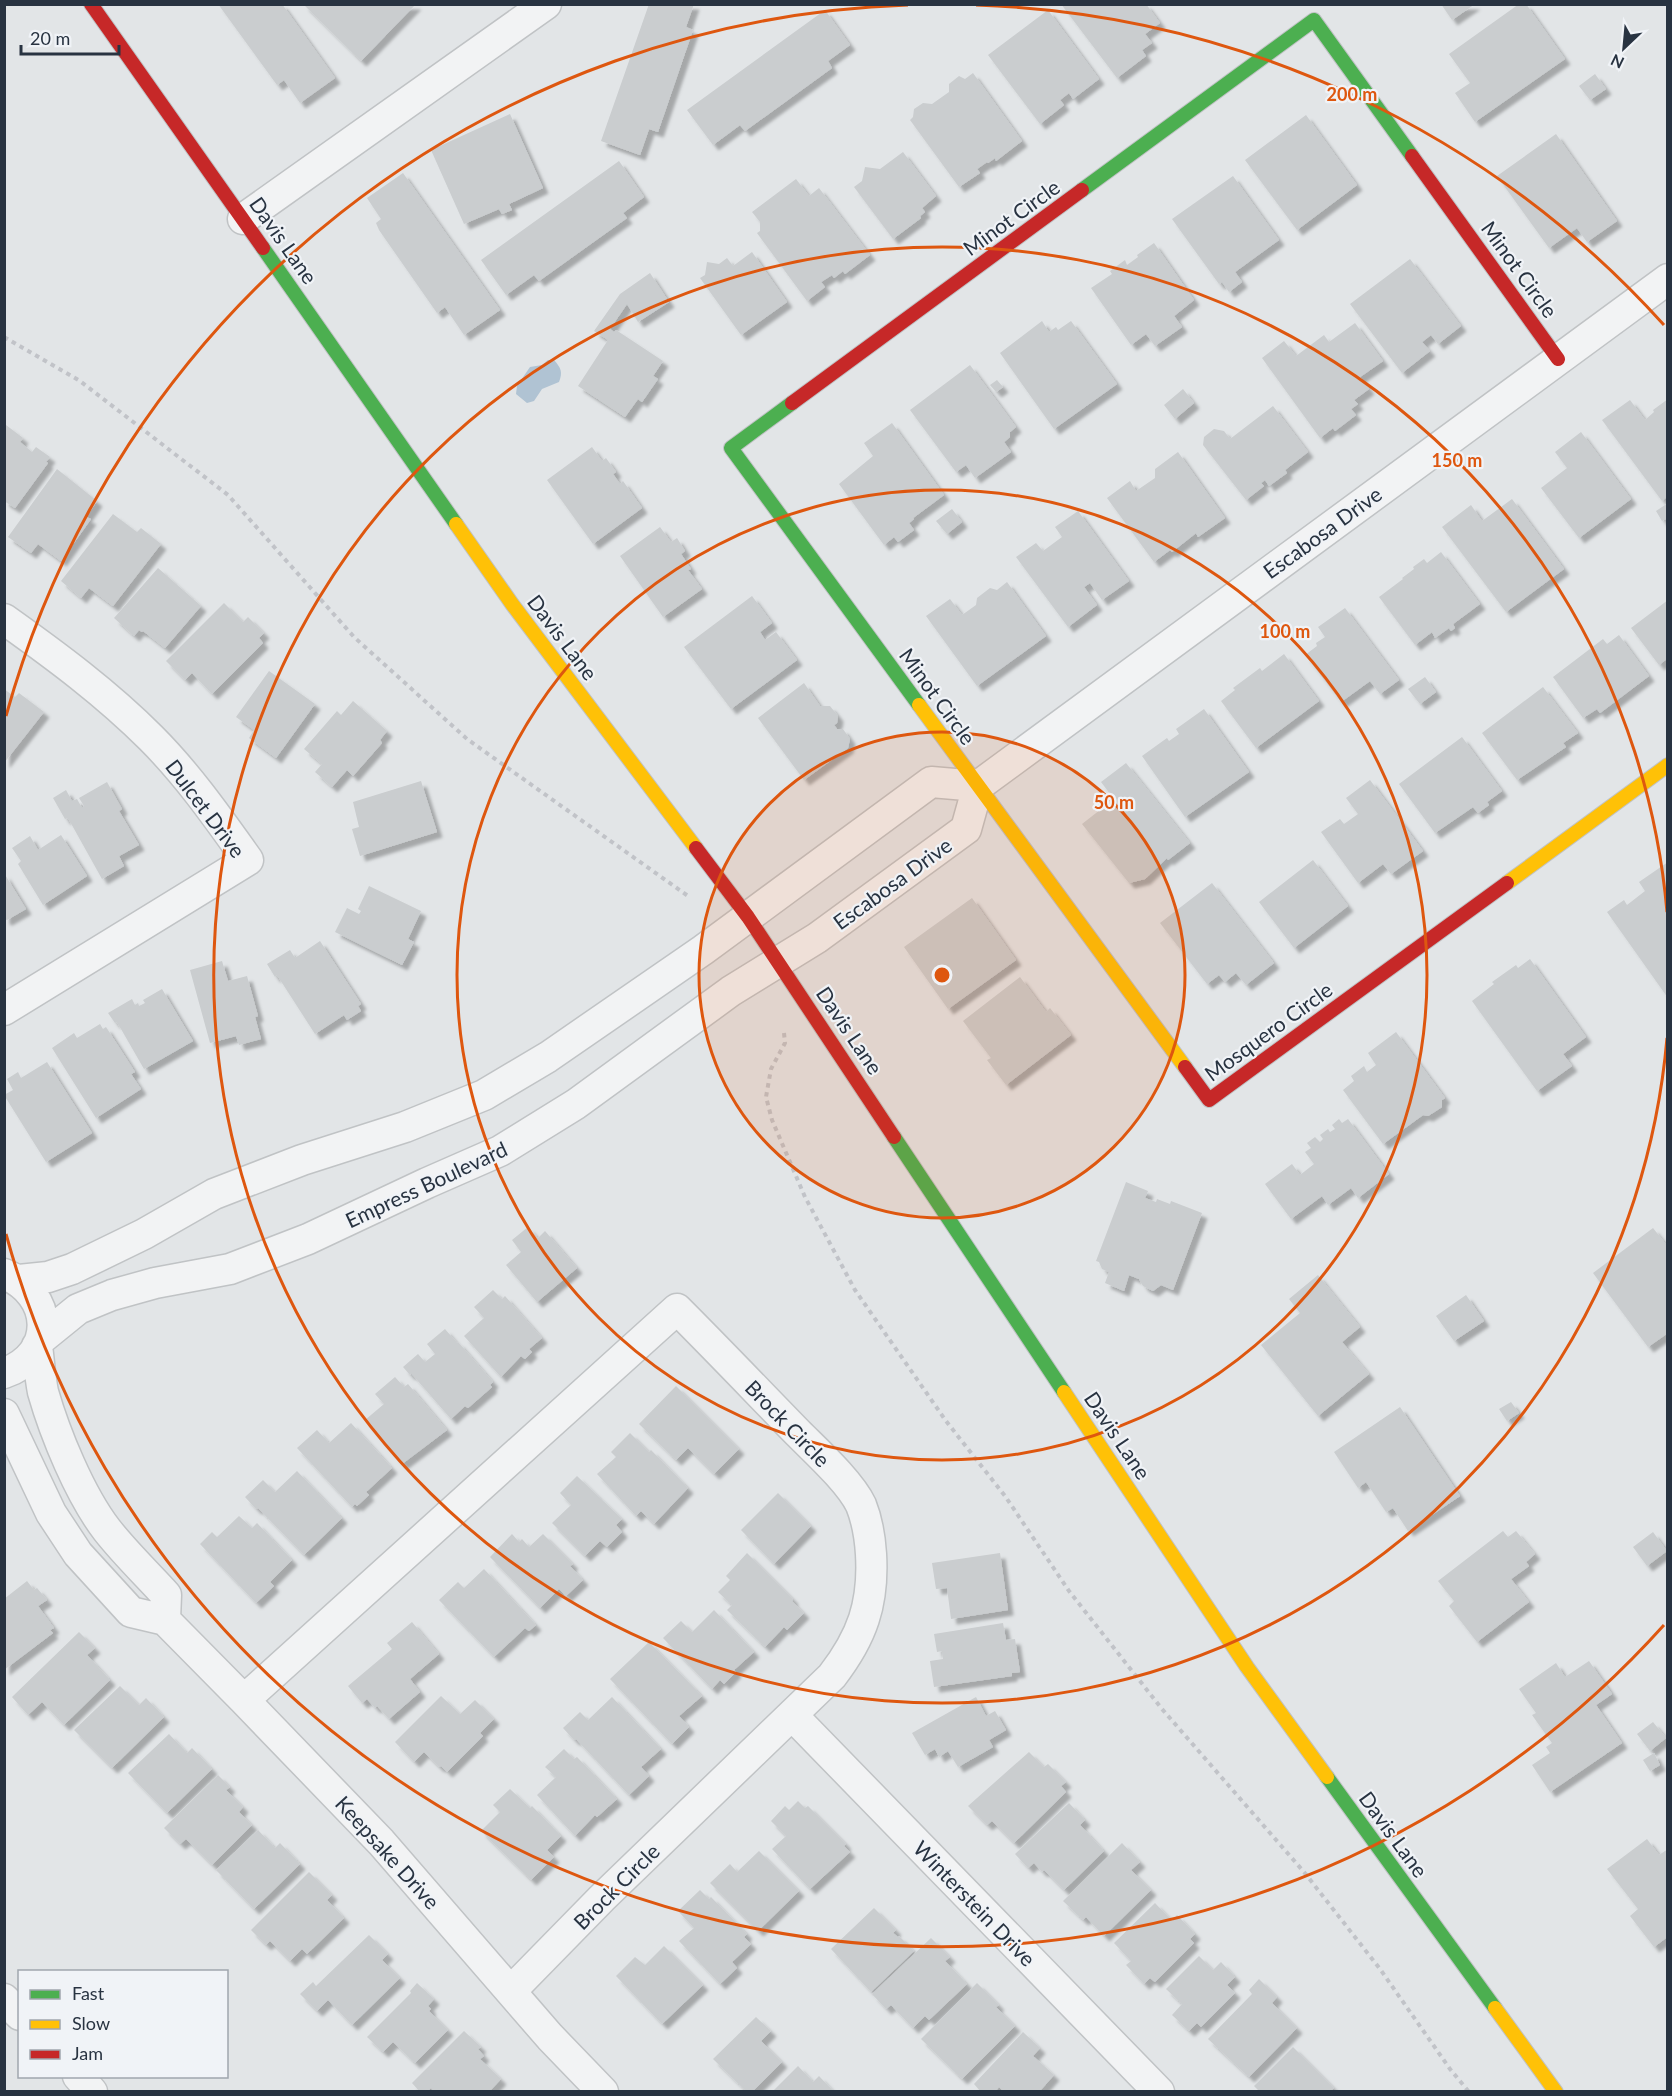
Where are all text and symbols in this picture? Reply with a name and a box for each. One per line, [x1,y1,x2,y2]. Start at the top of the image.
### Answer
scale bar [21,18,118,56]
north arrow [1594,18,1654,78]
text: 20 m [30,27,70,49]
text: N [1608,51,1627,73]
text: 200 m [1327,83,1377,105]
street label: Minot Circle [958,174,1064,260]
street label: Davis Lane [245,192,323,288]
street label: Minot Circle [1477,216,1563,322]
text: 150 m [1432,449,1482,471]
street label: Escabosa Drive [1258,481,1386,583]
street label: Davis Lane [523,589,603,685]
text: 100 m [1260,620,1310,642]
street label: Minot Circle [895,643,981,749]
street label: Dulcet Drive [161,754,251,862]
text: 50 m [1094,791,1134,813]
street label: Escabosa Drive [828,832,956,934]
centre of rings [932,965,952,985]
street label: Mosquero Circle [1199,976,1337,1086]
street label: Davis Lane [812,981,888,1079]
street label: Empress Boulevard [341,1136,511,1232]
street label: Brock Circle [740,1374,836,1472]
street label: Davis Lane [1080,1386,1156,1484]
street label: Davis Lane [1354,1786,1434,1882]
street label: Keepsake Drive [331,1790,445,1914]
street label: Winterstein Drive [909,1835,1041,1971]
street label: Brock Circle [568,1838,664,1934]
legend [18,1970,228,2078]
text: Fast [72,1982,105,2004]
text: Slow [72,2012,110,2034]
text: Jam [72,2042,103,2064]

